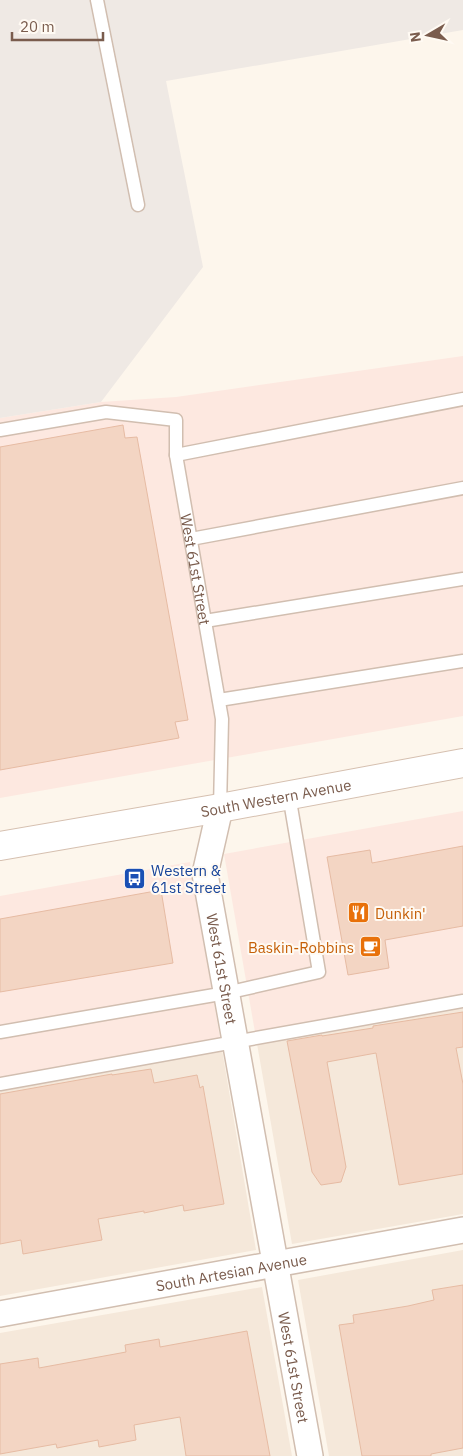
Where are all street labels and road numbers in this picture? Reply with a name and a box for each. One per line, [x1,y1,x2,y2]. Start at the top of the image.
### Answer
street label: West 61st Street [177,512,215,626]
street label: South Western Avenue [199,774,353,821]
street label: West 61st Street [203,912,241,1026]
street label: South Artesian Avenue [154,1249,308,1295]
street label: West 61st Street [275,1310,313,1424]

